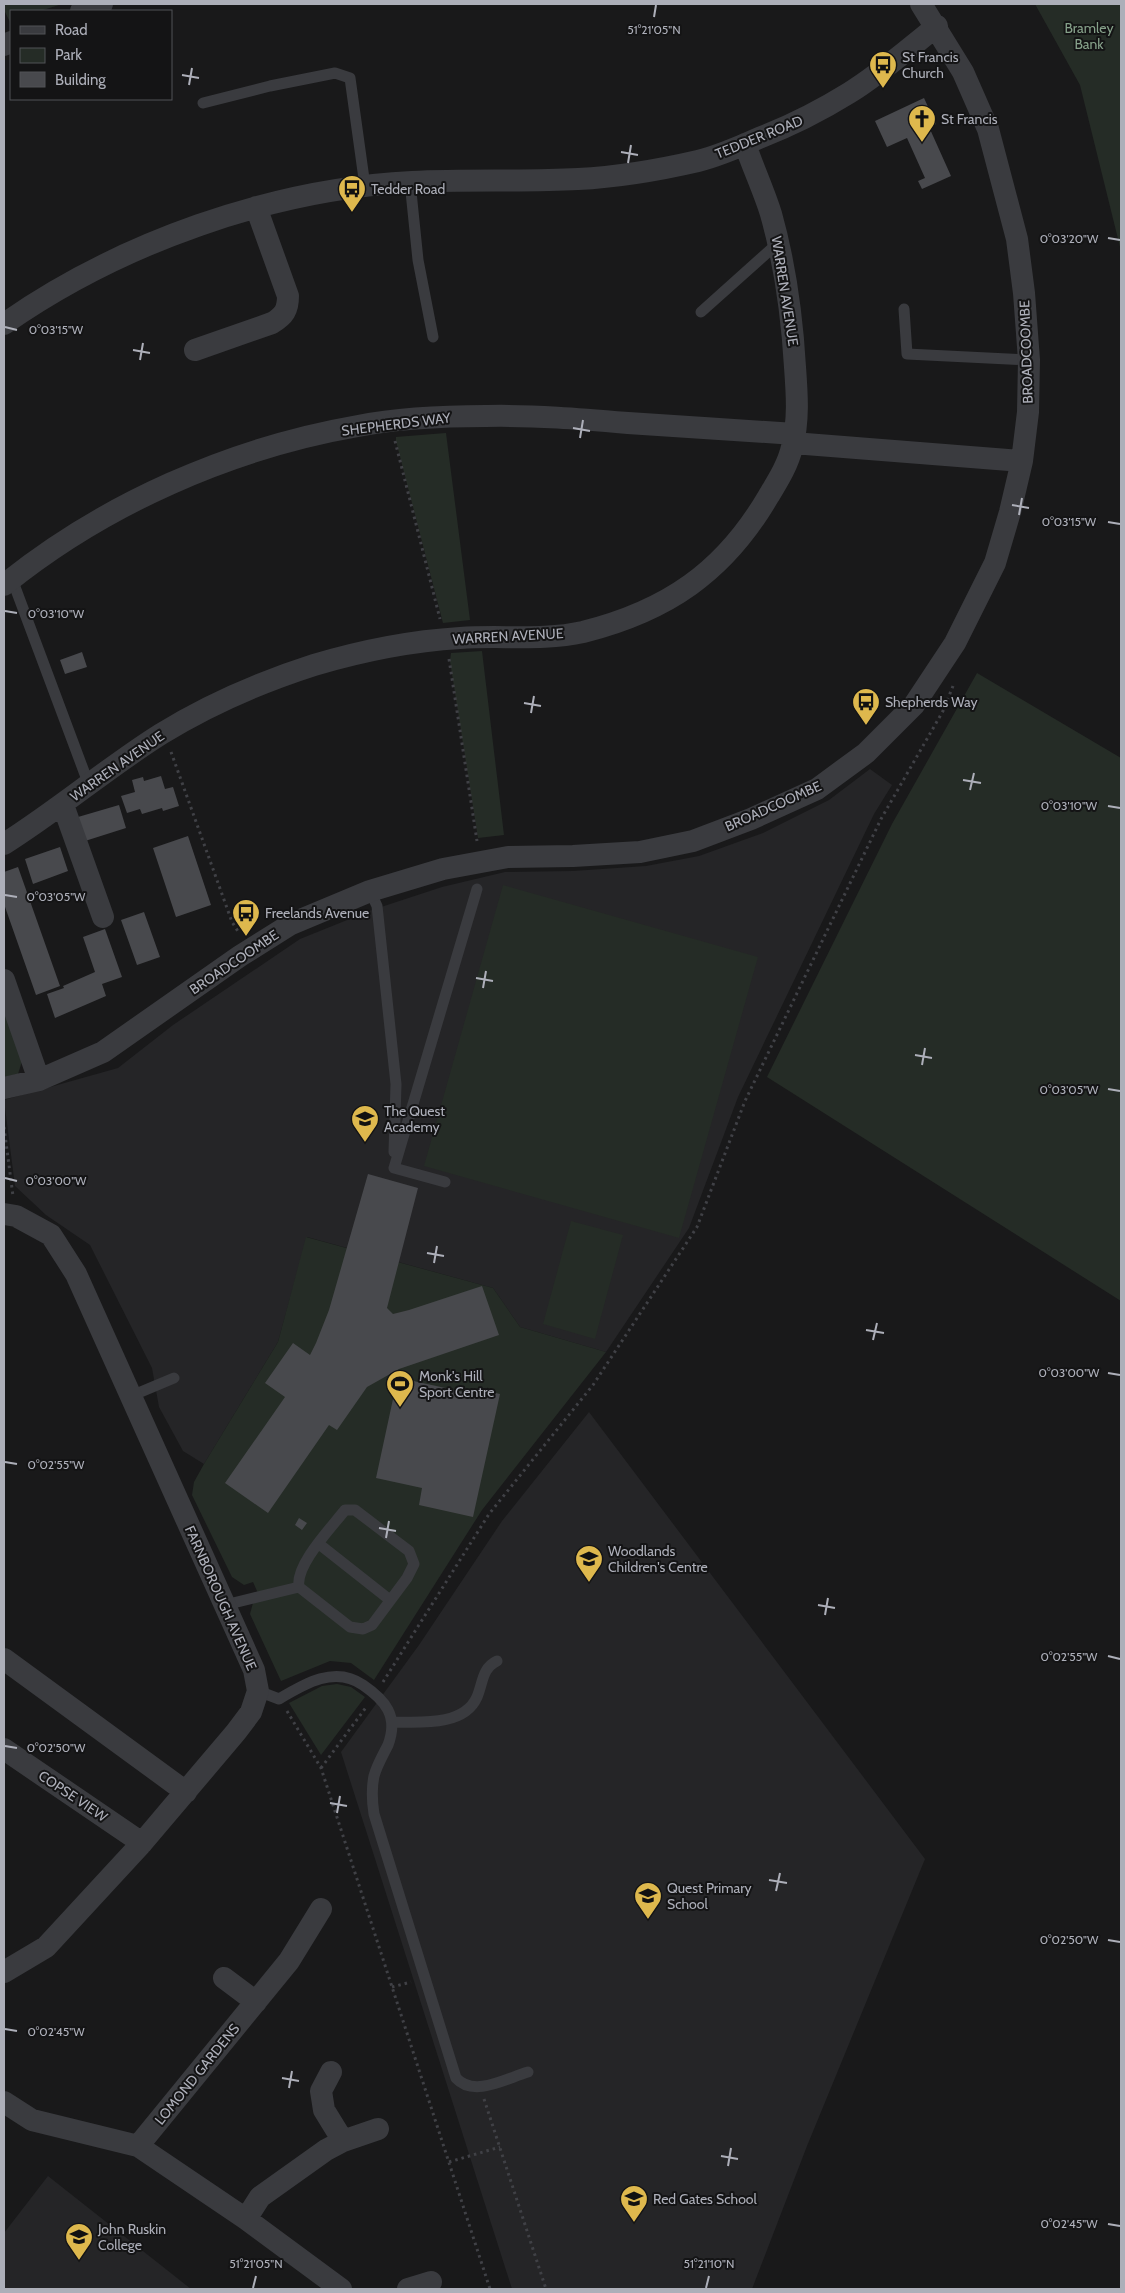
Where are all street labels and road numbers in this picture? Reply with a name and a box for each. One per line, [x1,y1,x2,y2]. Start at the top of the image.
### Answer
street label: TEDDER ROAD [713,111,805,163]
street label: WARREN AVENUE [767,235,803,347]
street label: BROADCOOMBE [1015,300,1037,404]
street label: SHEPHERDS WAY [340,408,453,440]
street label: WARREN AVENUE [452,624,564,648]
street label: WARREN AVENUE [66,727,168,805]
street label: BROADCOOMBE [722,777,824,835]
street label: BROADCOOMBE [186,925,282,998]
street label: FARNBOROUGH AVENUE [181,1523,261,1673]
street label: COPSE VIEW [35,1766,112,1826]
street label: LOMOND GARDENS [151,2020,243,2128]

